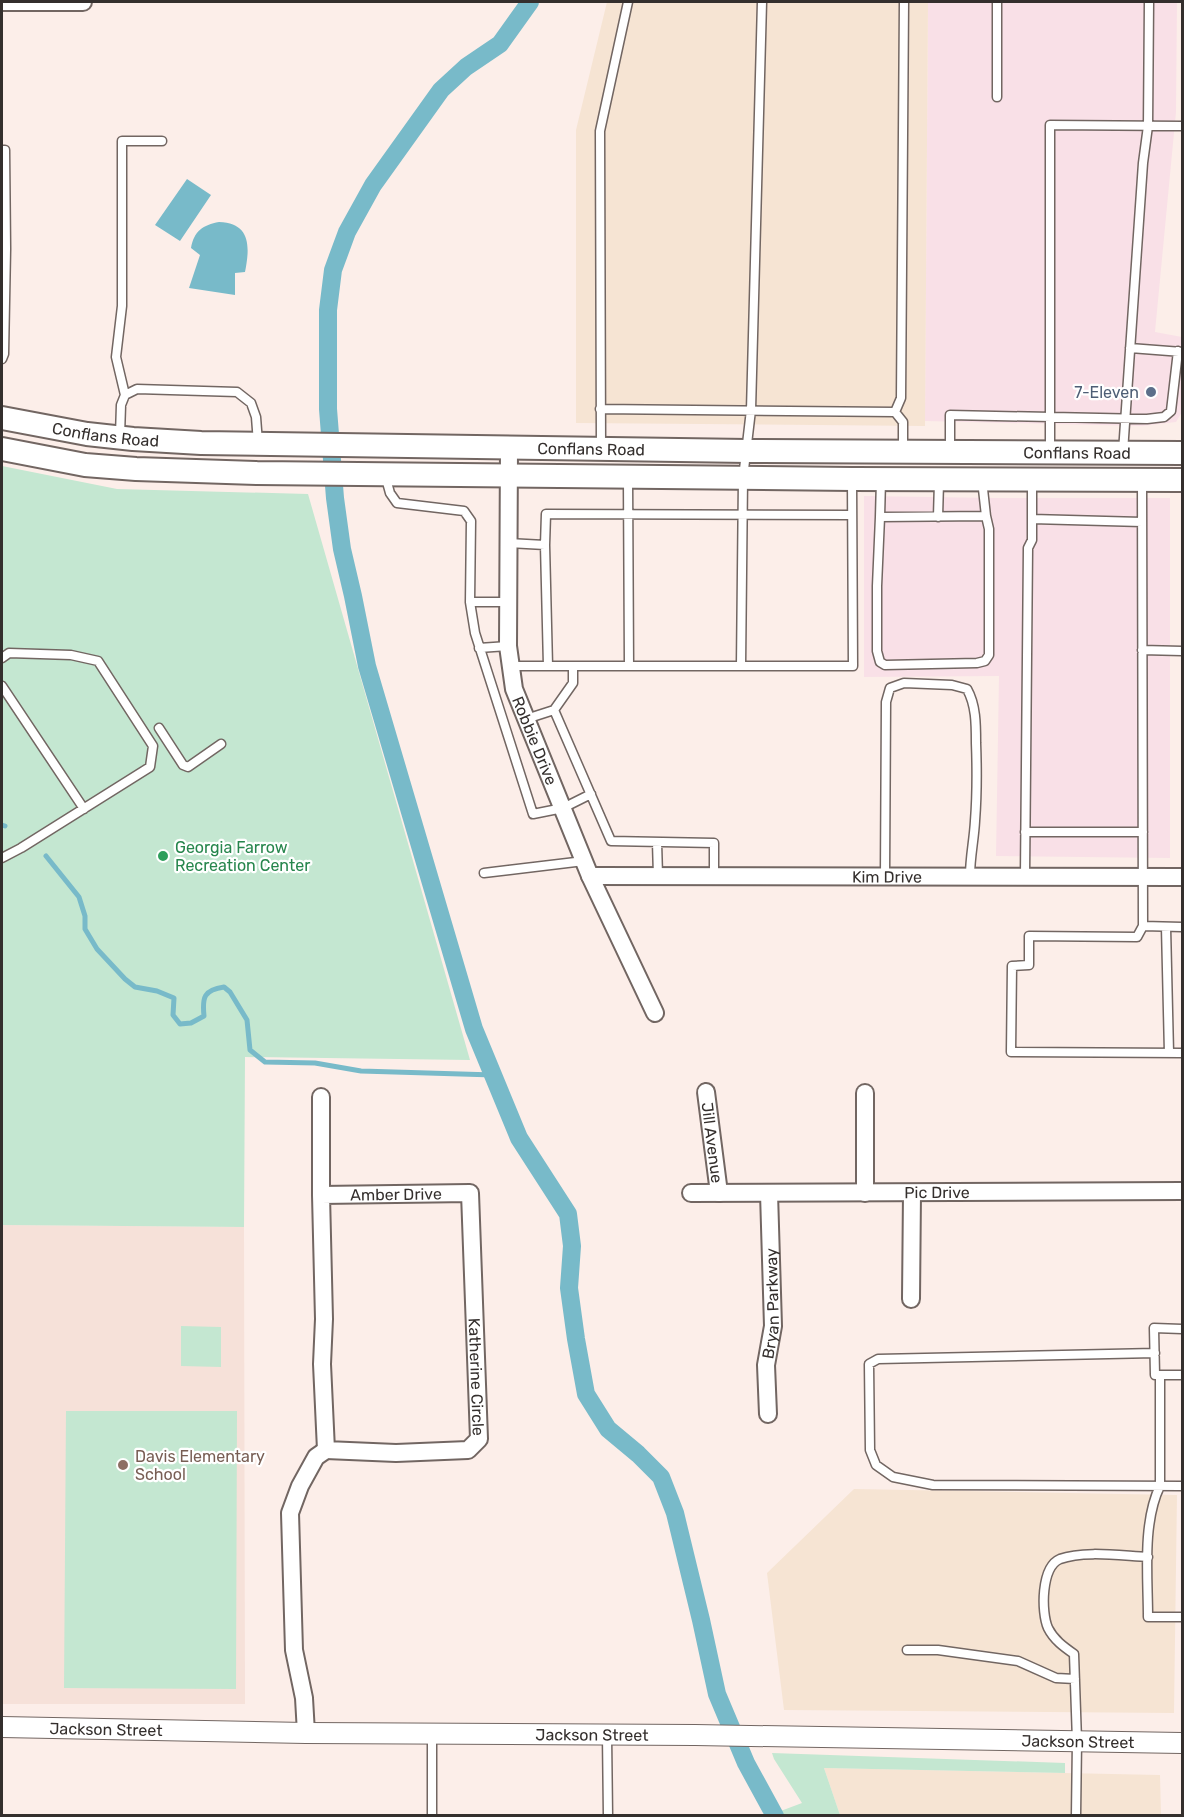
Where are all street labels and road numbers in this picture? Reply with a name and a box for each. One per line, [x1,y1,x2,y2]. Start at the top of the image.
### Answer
street label: Conflans Road [50,419,160,451]
street label: Conflans Road [537,439,645,460]
street label: Conflans Road [1023,443,1131,463]
street label: Robbie Drive [508,694,561,788]
street label: Kim Drive [852,867,922,887]
street label: Jill Avenue [697,1101,727,1184]
street label: Pic Drive [904,1183,970,1202]
street label: Amber Drive [350,1184,442,1205]
street label: Bryan Parkway [758,1248,783,1361]
street label: Katherine Circle [465,1318,488,1436]
street label: Jackson Street [49,1719,163,1740]
street label: Jackson Street [535,1725,649,1745]
street label: Jackson Street [1021,1731,1135,1752]

